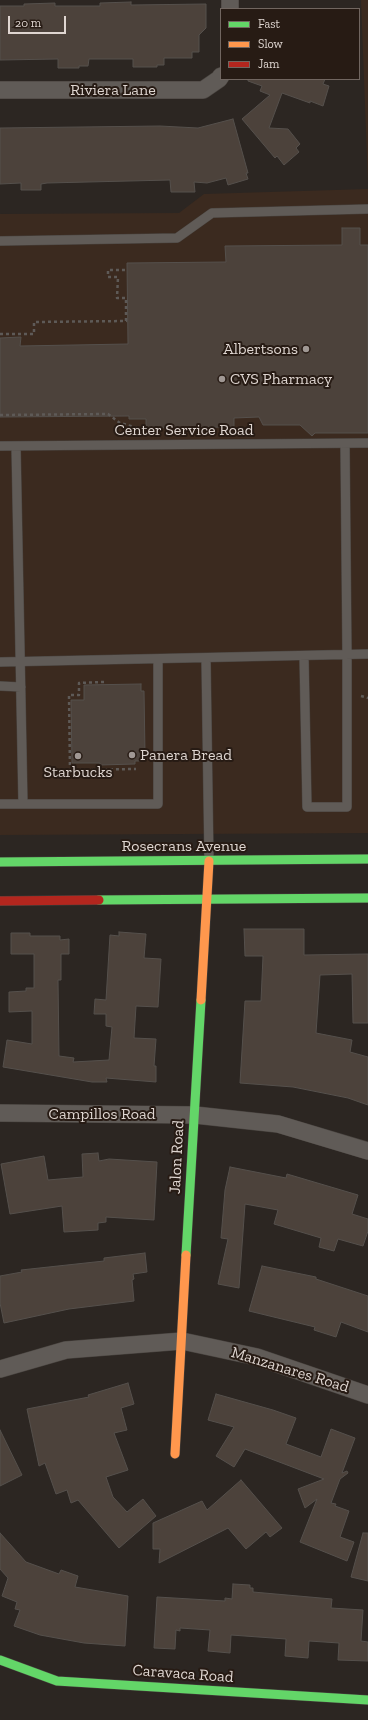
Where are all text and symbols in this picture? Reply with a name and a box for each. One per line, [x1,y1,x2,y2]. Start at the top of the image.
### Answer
scale bar [10,8,68,34]
legend [220,8,360,80]
text: 20 m [15,16,41,30]
text: Fast [258,17,280,31]
text: Slow [258,37,283,51]
text: Jam [258,57,279,71]
street label: Riviera Lane [70,80,156,100]
place label: Albertsons [223,339,298,359]
marker: Albertsons [301,344,311,354]
place label: CVS Pharmacy [230,369,332,389]
marker: CVS Pharmacy [217,374,227,384]
street label: Center Service Road [114,420,254,440]
place label: Panera Bread [140,745,232,765]
marker: Panera Bread [127,750,137,760]
marker: Starbucks [73,751,83,761]
place label: Starbucks [43,762,113,782]
street label: Rosecrans Avenue [122,836,246,856]
street label: Campillos Road [49,1104,155,1124]
street label: Jalon Road [165,1119,189,1195]
street label: Manzanares Road [229,1343,351,1397]
street label: Caravaca Road [132,1661,234,1687]

